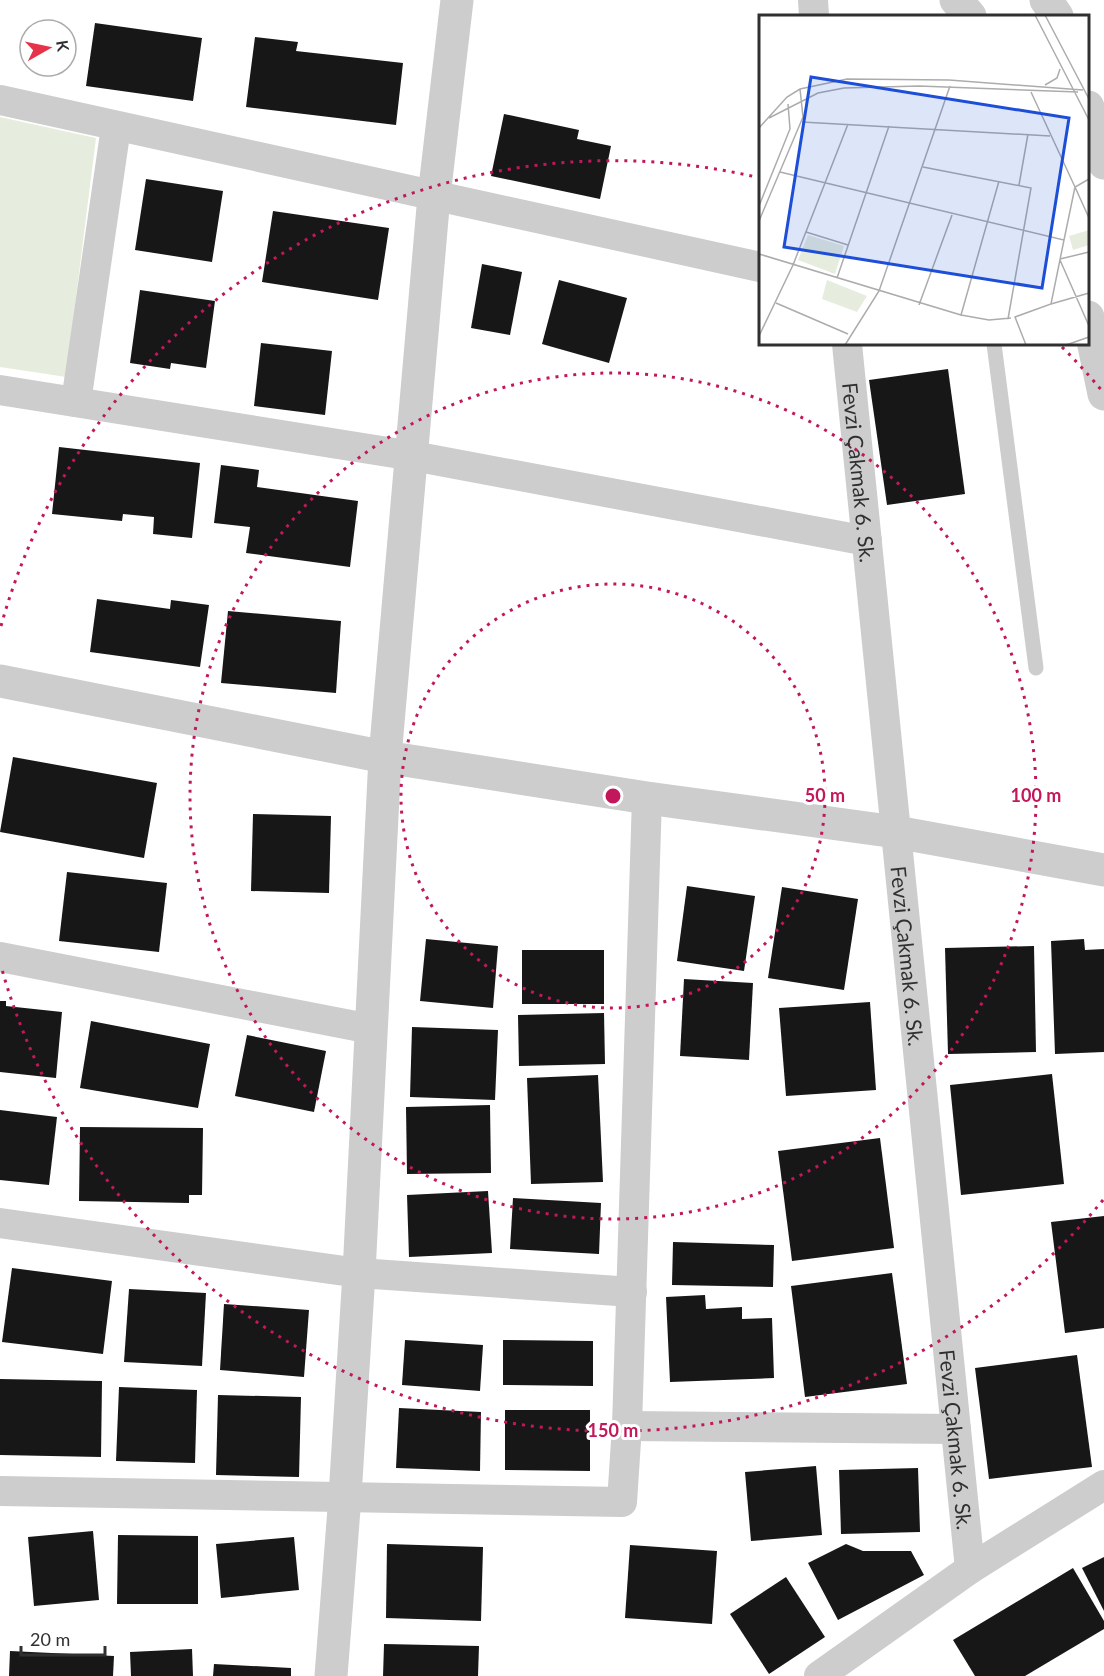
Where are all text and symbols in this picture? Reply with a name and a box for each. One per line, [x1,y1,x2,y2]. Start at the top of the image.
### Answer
inset map [759,15,1089,345]
north arrow [18,18,78,78]
text: K [53,39,74,53]
street label: Fevzi Çakmak 6. Sk. [838,381,881,564]
text: 50 m [805,784,845,806]
text: 100 m [1011,784,1061,806]
centre of rings [603,786,623,806]
street label: Fevzi Çakmak 6. Sk. [887,865,930,1047]
street label: Fevzi Çakmak 6. Sk. [936,1348,978,1531]
text: 150 m [588,1419,638,1441]
scale bar [21,1619,105,1657]
text: 20 m [30,1628,70,1650]

